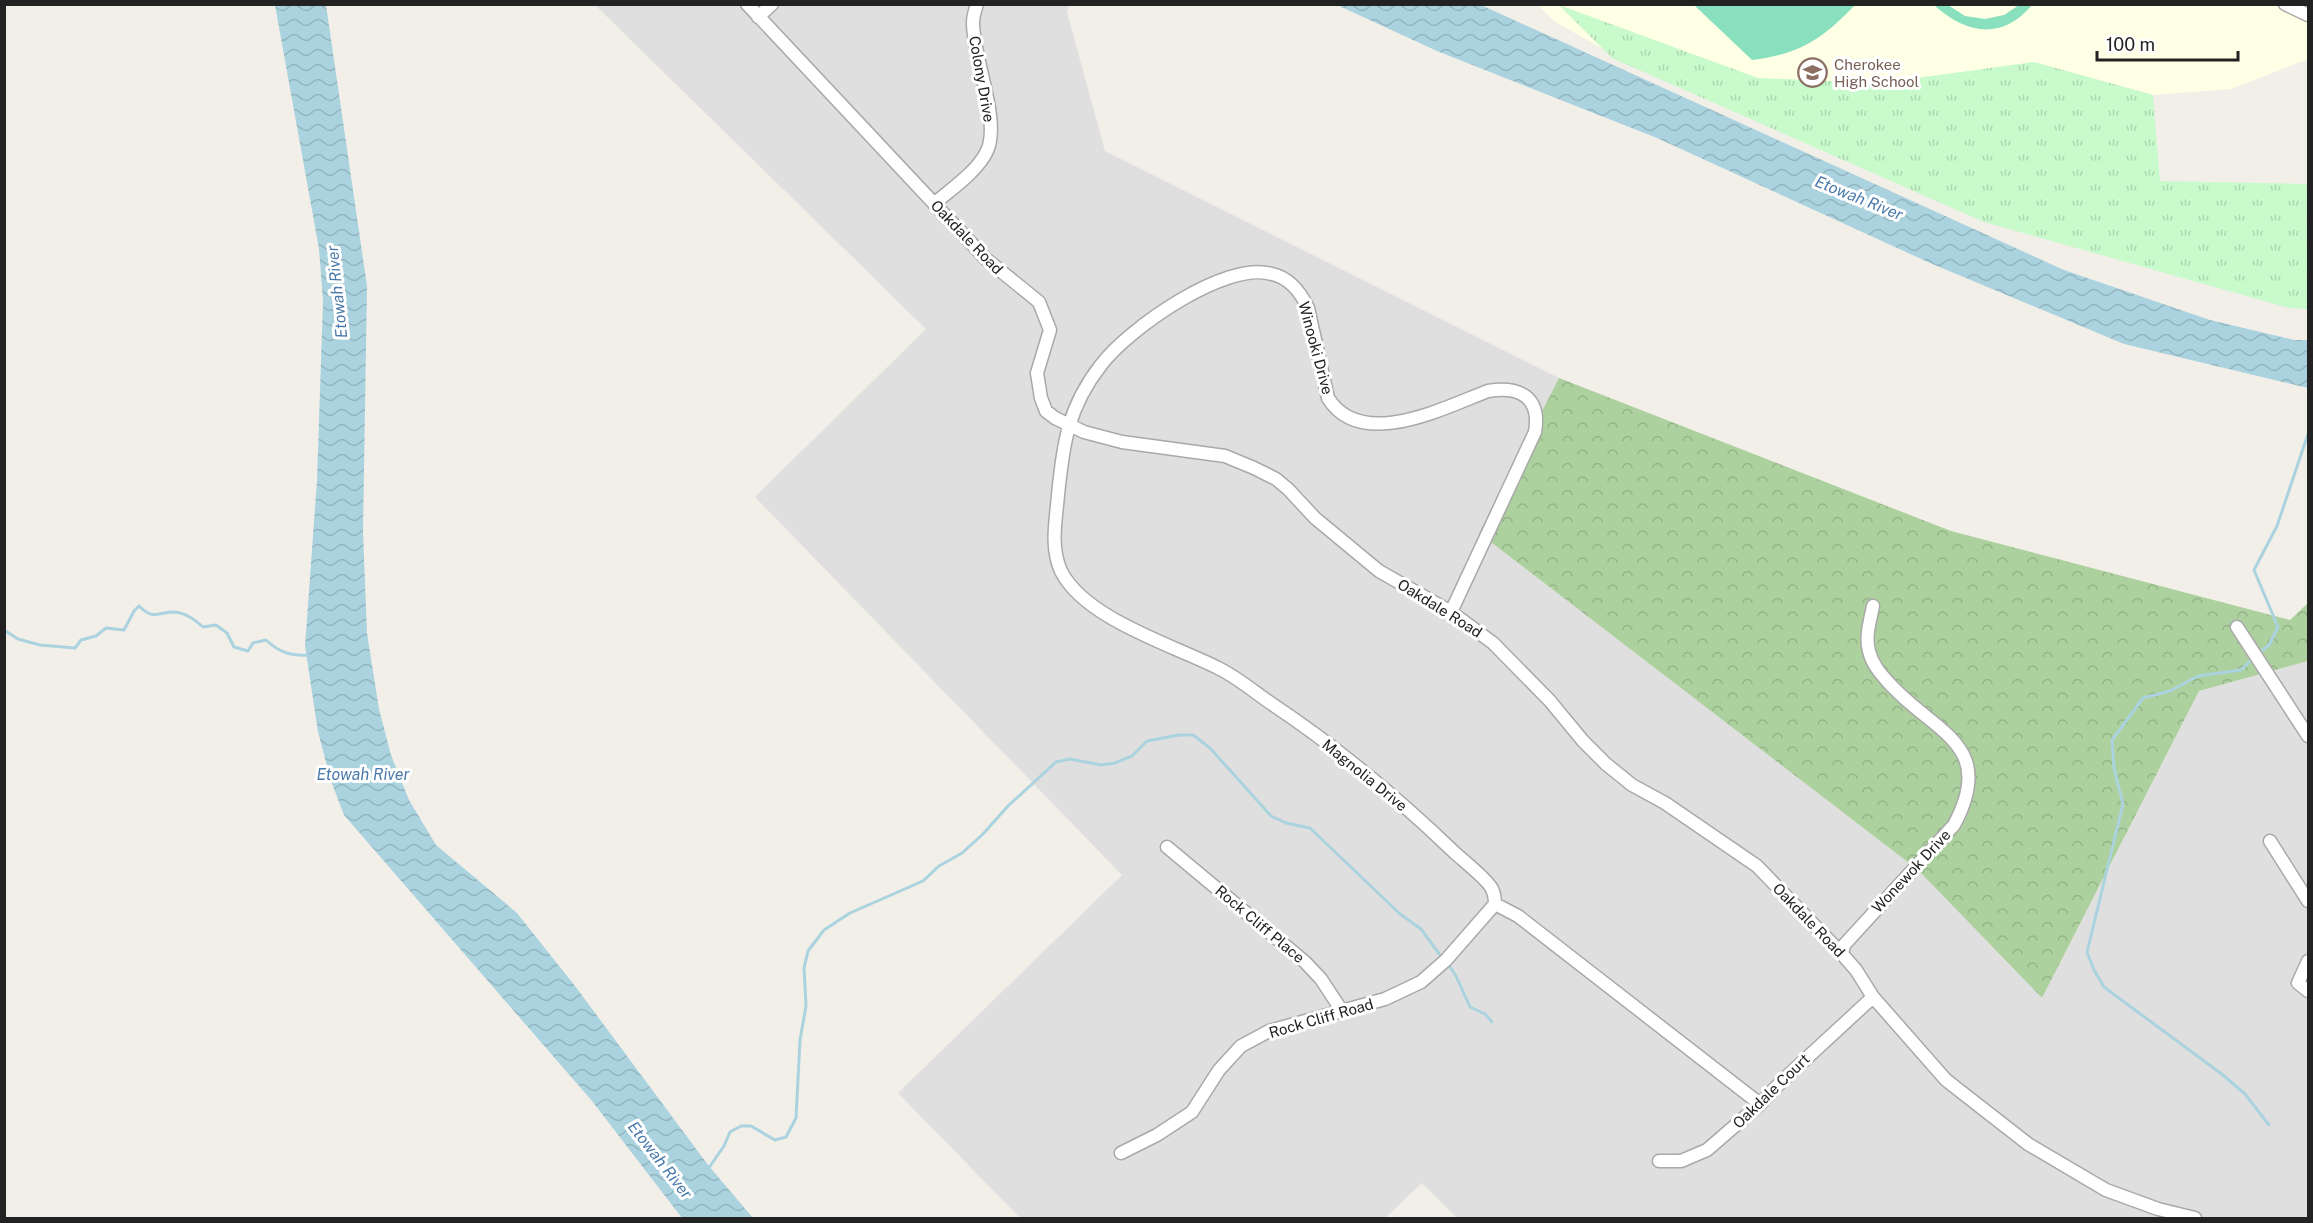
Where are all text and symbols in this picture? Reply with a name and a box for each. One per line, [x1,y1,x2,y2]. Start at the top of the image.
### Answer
scale bar [2097,24,2238,62]
text: 100 m [2106,34,2155,55]
street label: Colony Drive [966,35,998,123]
place label: Cherokee High School [1834,56,1919,90]
school or university icon: Cherokee High School [1797,57,1829,89]
water label: Etowah River [1812,172,1907,225]
street label: Oakdale Road [927,196,1007,278]
water label: Etowah River [323,244,351,339]
street label: Winooki Drive [1295,300,1337,396]
street label: Oakdale Road [1395,575,1485,641]
street label: Magnolia Drive [1319,736,1411,814]
water label: Etowah River [316,765,411,784]
street label: Wonewok Drive [1868,826,1954,916]
street label: Oakdale Road [1769,879,1849,961]
street label: Rock Cliff Place [1212,882,1308,966]
street label: Rock Cliff Road [1267,995,1375,1041]
street label: Oakdale Court [1729,1050,1813,1132]
water label: Etowah River [624,1117,697,1203]

